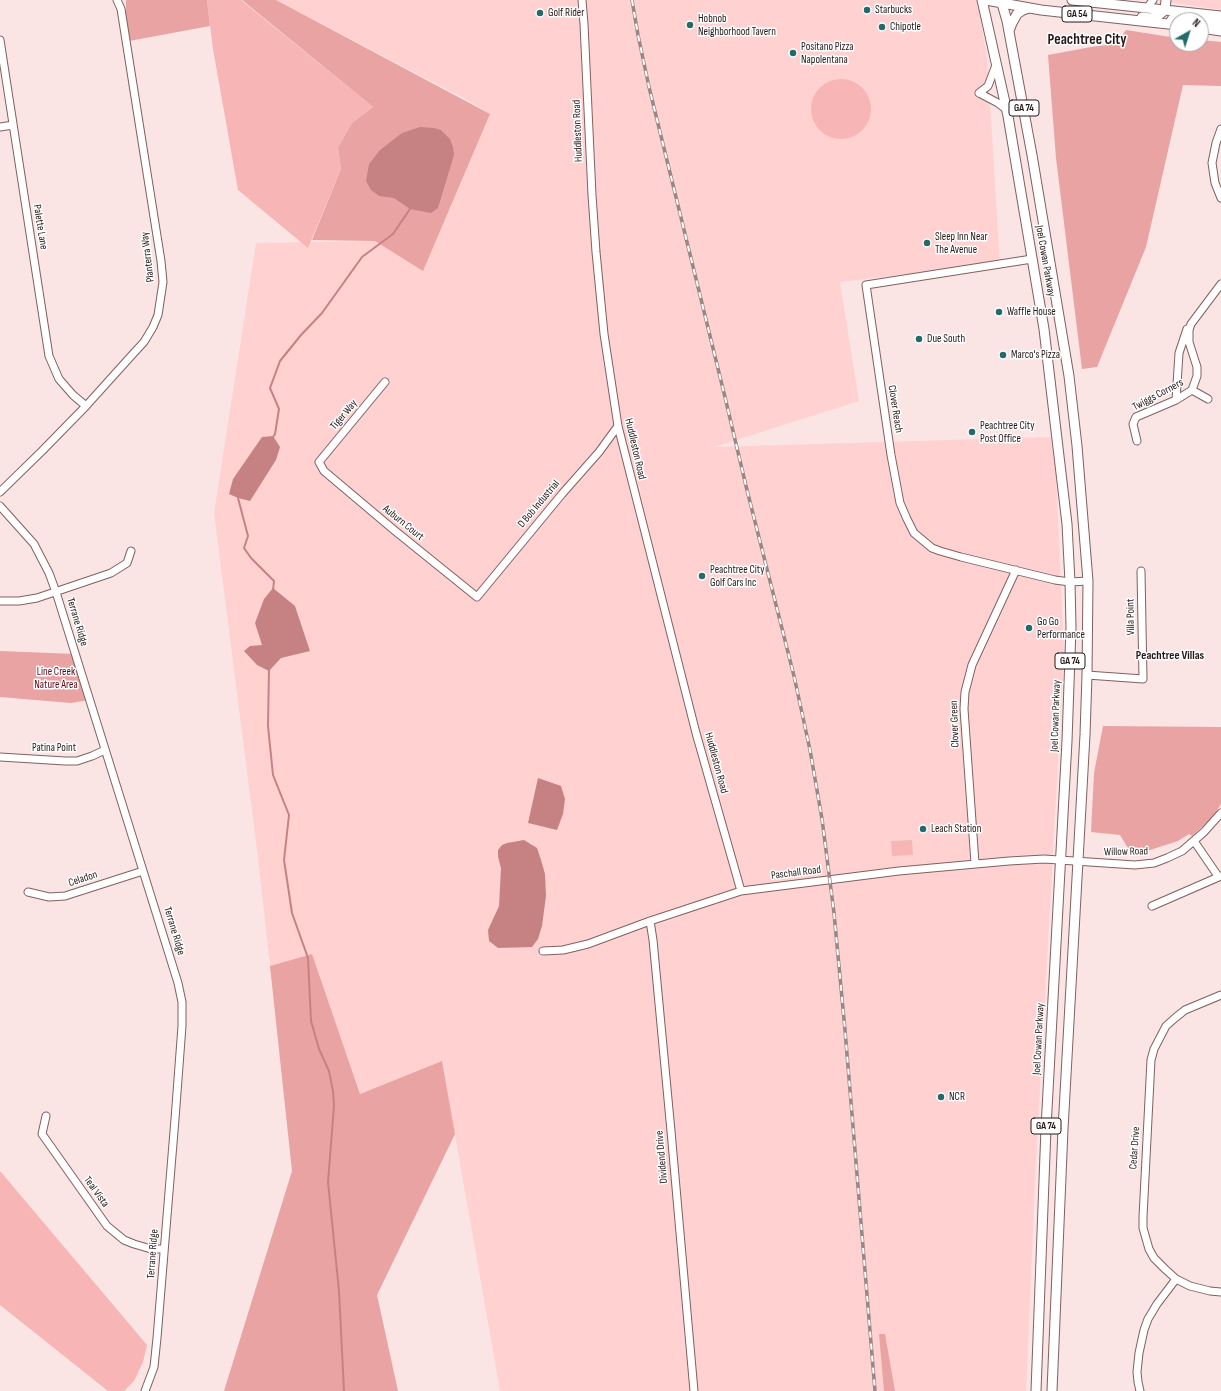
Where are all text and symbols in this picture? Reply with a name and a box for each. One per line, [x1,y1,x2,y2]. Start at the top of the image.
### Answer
place label: Starbucks [875,3,912,17]
marker: Starbucks [862,5,872,15]
place label: Golf Rider [548,6,584,20]
road number: GA 54 [1062,6,1092,22]
marker: Golf Rider [535,8,545,18]
place label: Hobnob Neighborhood Tavern [698,12,776,38]
north arrow [1169,12,1209,52]
text: N [1190,16,1203,30]
marker: Hobnob Neighborhood Tavern [685,20,695,30]
place label: Chipotle [890,20,921,34]
marker: Chipotle [877,22,887,32]
district label: Peachtree City [1047,31,1127,49]
place label: Positano Pizza Napolentana [801,40,854,66]
marker: Positano Pizza Napolentana [788,48,798,58]
street label: Huddleston Road [570,100,586,162]
road number: GA 74 [1009,100,1039,116]
street label: Palette Lane [30,204,50,250]
street label: Joel Cowan Parkway [1032,224,1058,298]
place label: Sleep Inn Near The Avenue [935,230,988,256]
street label: Planterra Way [138,231,158,283]
marker: Sleep Inn Near The Avenue [922,238,932,248]
place label: Waffle House [1007,305,1056,319]
marker: Waffle House [994,307,1004,317]
place label: Due South [927,332,965,346]
marker: Due South [914,334,924,344]
place label: Marco's Pizza [1011,348,1060,362]
marker: Marco's Pizza [998,350,1008,360]
street label: Twiggs Corners [1130,376,1186,414]
street label: Clover Reach [885,384,905,434]
street label: Tiger Way [328,397,360,433]
street label: Huddleston Road [622,417,648,481]
place label: Peachtree City Post Office [980,419,1034,445]
marker: Peachtree City Post Office [967,427,977,437]
street label: D Bob Industrial [515,478,563,530]
street label: Auburn Court [380,502,426,544]
place label: Peachtree City Golf Cars Inc [710,563,764,589]
marker: Peachtree City Golf Cars Inc [697,571,707,581]
street label: Terrane Ridge [63,596,91,648]
street label: Villa Point [1124,599,1138,635]
place label: Go Go Performance [1037,615,1085,641]
marker: Go Go Performance [1024,623,1034,633]
district label: Peachtree Villas [1136,649,1204,663]
road number: GA 74 [1055,653,1085,669]
park label: Line Creek Nature Area [34,665,78,691]
street label: Joel Cowan Parkway [1048,680,1064,752]
street label: Clover Green [948,700,962,748]
street label: Huddleston Road [702,731,730,795]
street label: Patina Point [32,741,76,755]
place label: Leach Station [931,822,981,836]
marker: Leach Station [918,824,928,834]
street label: Willow Road [1104,845,1148,859]
street label: Paschall Road [770,863,822,883]
street label: Celadon [67,868,99,890]
street label: Terrane Ridge [160,905,188,957]
street label: Joel Cowan Parkway [1031,1003,1047,1075]
place label: NCR [949,1090,965,1104]
marker: NCR [936,1092,946,1102]
road number: GA 74 [1031,1118,1061,1134]
street label: Cedar Drive [1127,1126,1143,1170]
street label: Dividend Drive [653,1130,671,1184]
street label: Teal Vista [80,1174,112,1210]
street label: Terrane Ridge [145,1229,161,1279]

